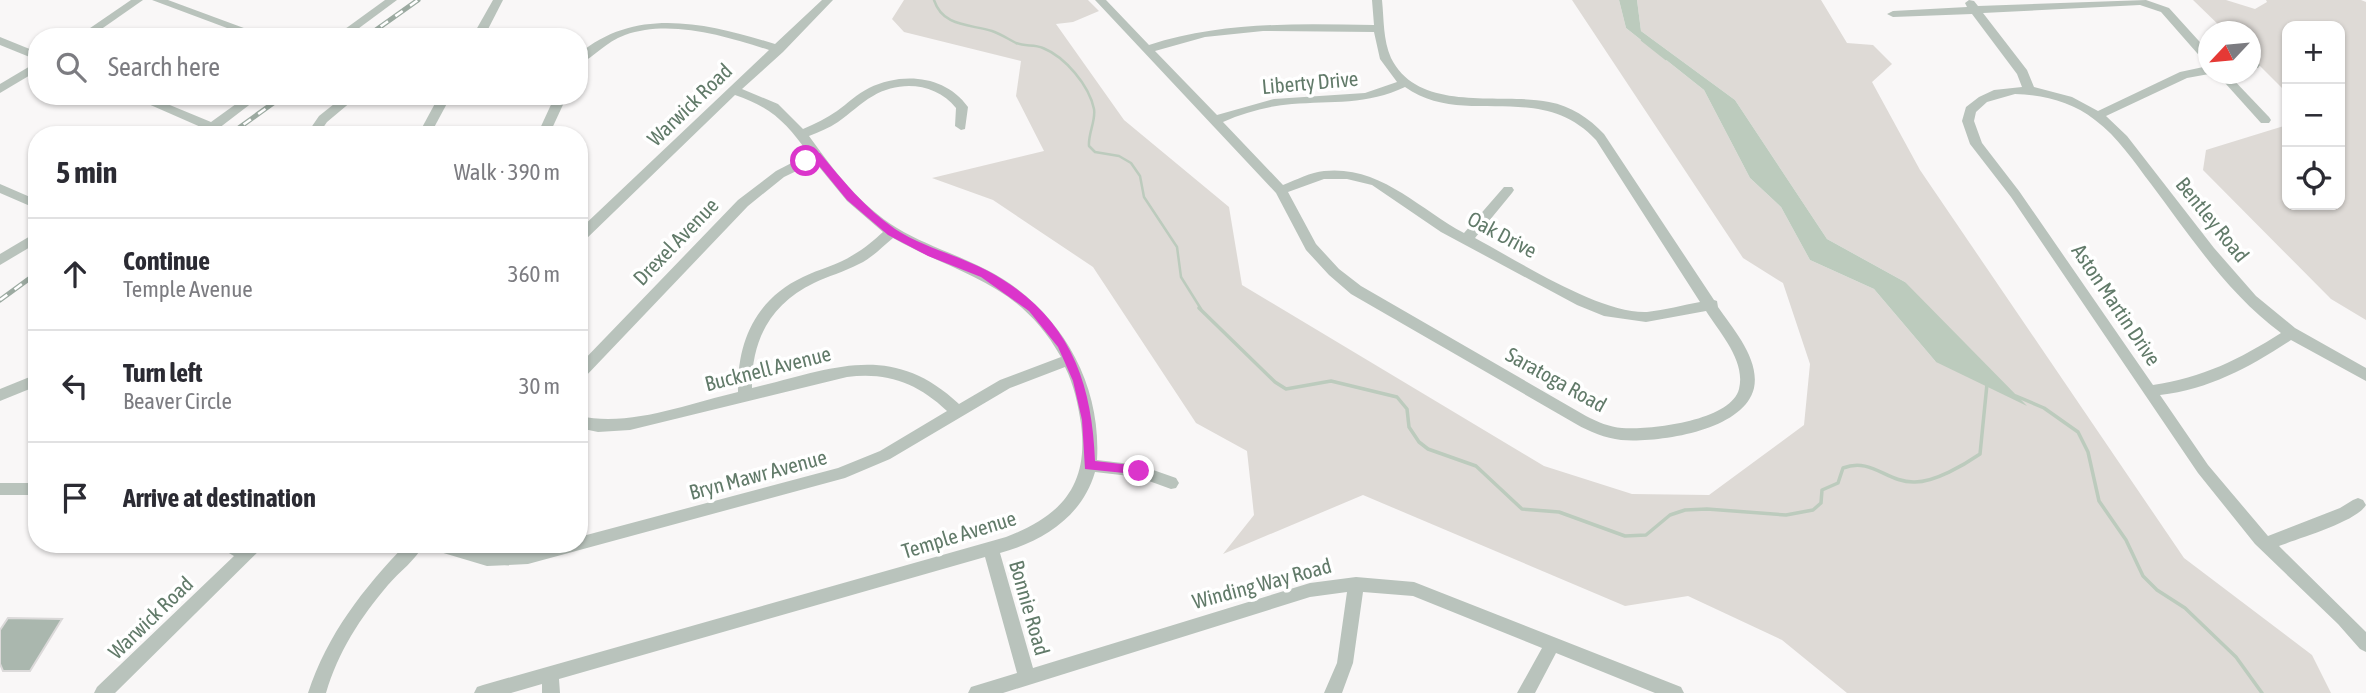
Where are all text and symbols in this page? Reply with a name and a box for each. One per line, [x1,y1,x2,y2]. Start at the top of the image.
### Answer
north arrow [2198,21,2261,84]
map controls [2282,21,2345,210]
button: + [2282,21,2345,84]
search box [28,28,588,105]
icon: search [52,48,90,86]
text: Search here [108,52,220,82]
street label: Warwick Road [642,58,736,150]
street label: Liberty Drive [1261,66,1359,98]
button: − [2282,84,2345,147]
route start [790,145,821,176]
button: locate [2282,147,2345,210]
text: 5 min [56,155,117,189]
text: Walk · 390 m [454,159,560,185]
street label: Bentley Road [2171,172,2254,267]
street label: Drexel Avenue [628,193,723,290]
street label: Oak Drive [1464,206,1541,262]
street label: Aston Martin Drive [2067,239,2166,370]
text: Continue [123,246,210,276]
icon: ahead [56,255,94,293]
text: 360 m [508,261,560,287]
text: Temple Avenue [123,276,253,302]
street label: Bucknell Avenue [702,341,833,395]
street label: Saratoga Road [1502,342,1611,417]
text: Turn left [123,358,203,388]
icon: left [56,367,94,405]
text: 30 m [519,373,560,399]
text: Beaver Circle [123,388,232,414]
street label: Bryn Mawr Avenue [686,444,829,504]
route end [1123,455,1154,486]
icon: arrive [56,479,94,517]
text: Arrive at destination [123,483,316,513]
street label: Temple Avenue [899,505,1019,563]
street label: Winding Way Road [1190,553,1334,613]
street label: Bonnie Road [1005,558,1055,658]
street label: Warwick Road [103,571,197,663]

